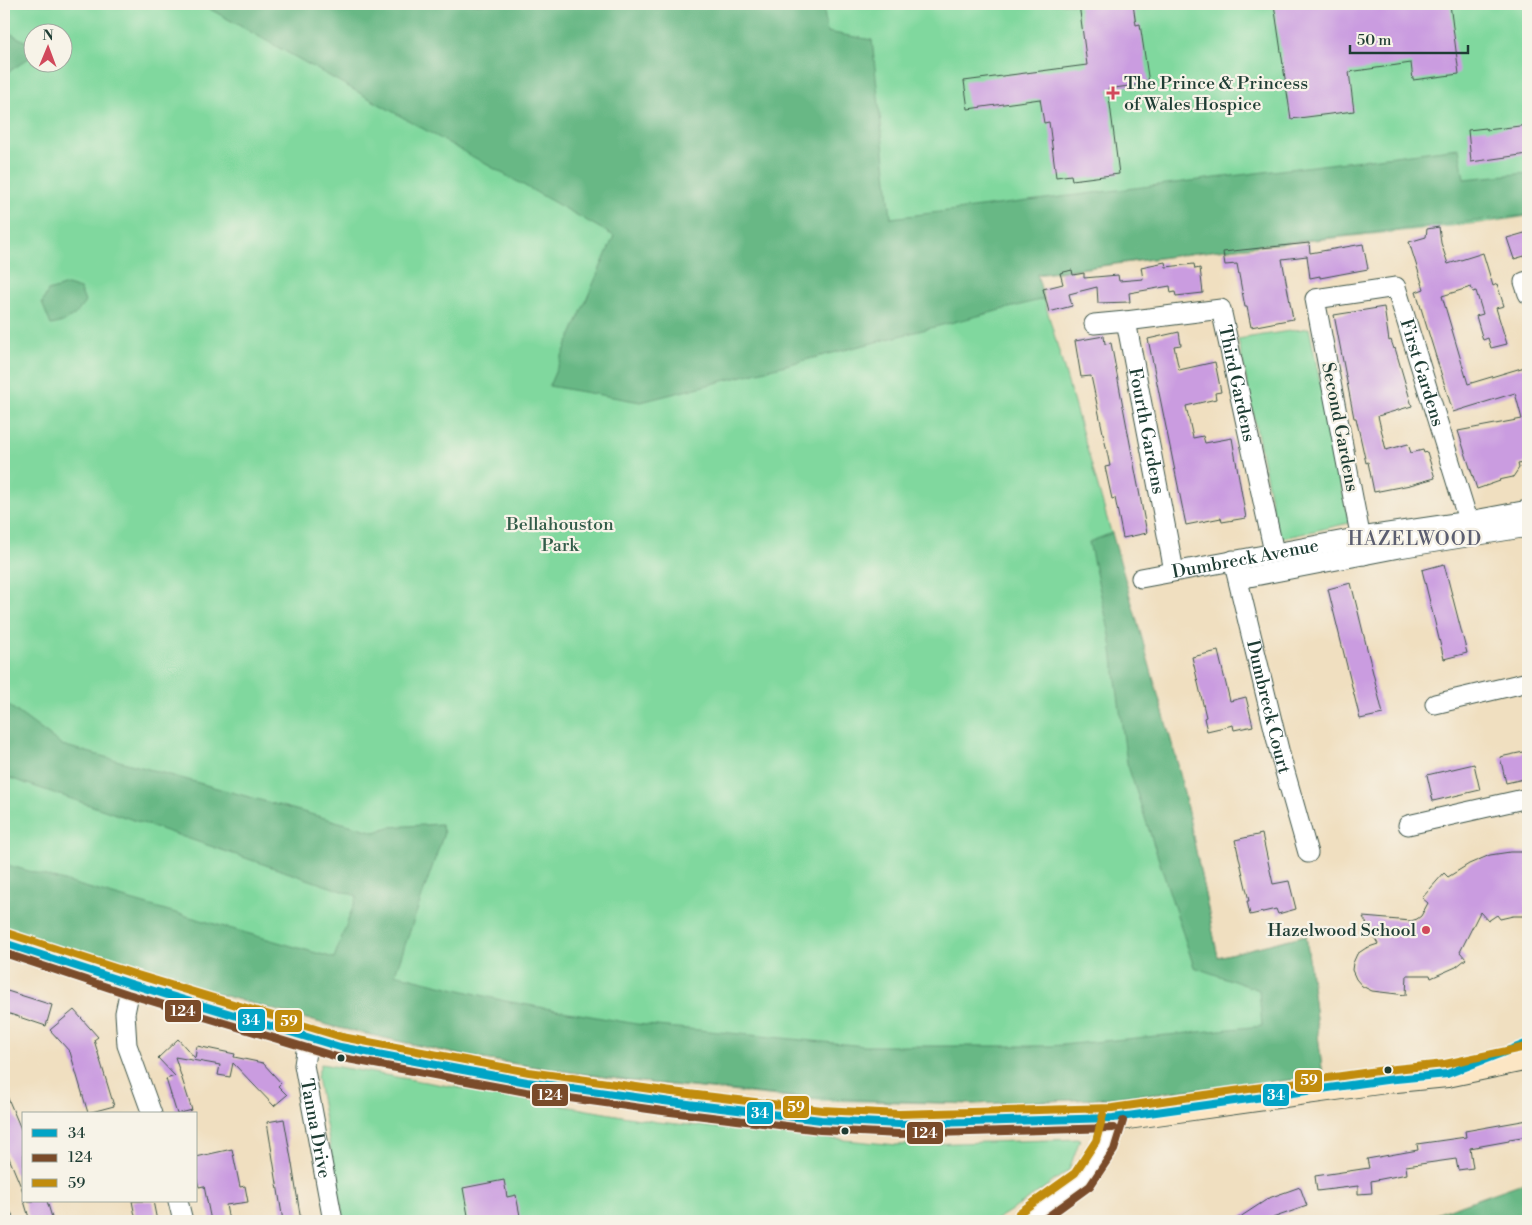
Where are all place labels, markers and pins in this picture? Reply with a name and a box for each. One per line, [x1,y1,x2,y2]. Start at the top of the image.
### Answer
place label: The Prince & Princess of Wales Hospice [1124,72,1308,116]
marker: The Prince & Princess of Wales Hospice [1106,86,1120,100]
place label: Hazelwood School [1267,919,1417,942]
marker: Hazelwood School [1420,924,1432,936]
unlabelled marker [336,1053,346,1063]
unlabelled marker [1383,1065,1393,1075]
unlabelled marker [840,1126,850,1136]

